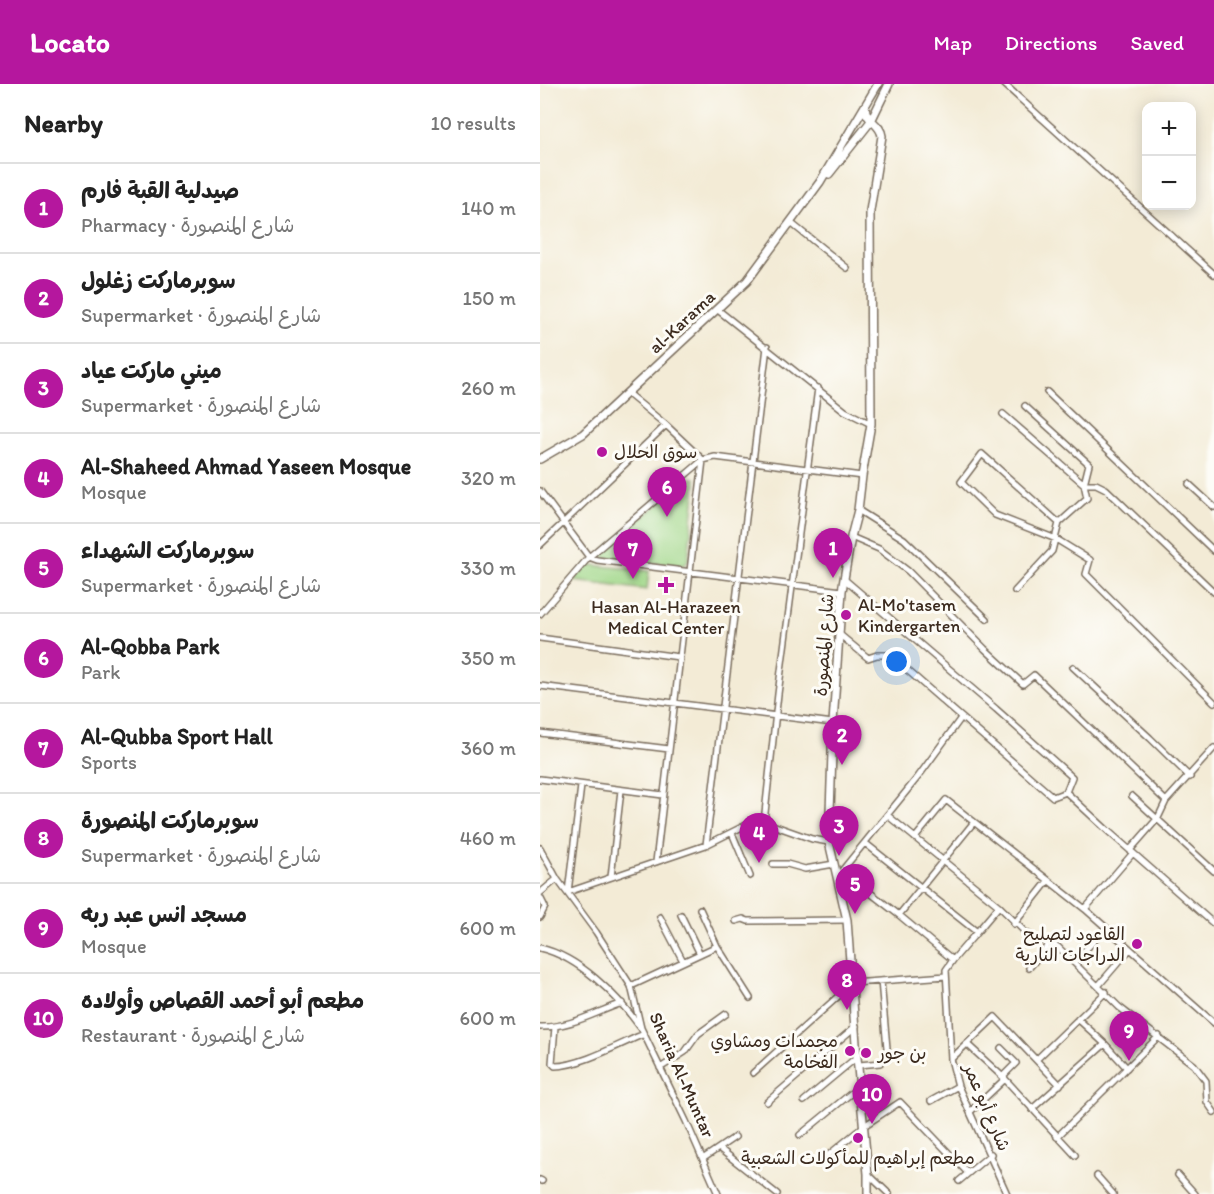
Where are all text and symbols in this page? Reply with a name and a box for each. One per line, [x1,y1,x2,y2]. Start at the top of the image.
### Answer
text: Locato [30,25,110,59]
text: Map [934,30,972,55]
text: Directions [1005,30,1097,55]
text: Saved [1130,30,1184,55]
map controls [1142,102,1196,210]
button: + [1142,102,1196,156]
text: Nearby [24,107,103,139]
text: 10 results [431,111,516,135]
button: − [1142,156,1196,210]
text: صيدلية القبة فارم [81,177,239,204]
text: 1 [39,196,48,220]
text: 140 m [461,196,516,220]
text: Pharmacy · شارع المنصورة [81,213,295,237]
text: سوبرماركت زغلول [81,267,236,294]
street label: al-Karama [644,285,720,358]
text: 2 [38,286,49,310]
text: 150 m [463,286,516,310]
text: Supermarket · شارع المنصورة [81,303,321,327]
text: ميني ماركت عياد [81,357,222,384]
text: 3 [38,376,49,400]
text: 260 m [461,376,516,400]
text: Supermarket · شارع المنصورة [81,393,321,417]
place label: سوق الحلال [614,441,698,463]
marker: سوق الحلال [595,445,609,459]
text: Al-Shaheed Ahmad Yaseen Mosque [81,453,411,480]
text: 4 [37,466,50,490]
text: 320 m [461,466,516,490]
pin: 6 [648,468,686,517]
text: Mosque [81,480,147,504]
pin: 1 [814,528,852,578]
pin: 7 [614,530,652,579]
text: سوبرماركت الشهداء [81,537,254,564]
text: 5 [38,556,49,580]
text: 330 m [461,556,516,580]
text: Supermarket · شارع المنصورة [81,573,321,597]
marker: Hasan Al-Harazeen Medical Center [657,576,675,594]
street label: شارع المنصورة [809,593,840,697]
place label: Al-Mo'tasem Kindergarten [858,594,961,637]
place label: Hasan Al-Harazeen Medical Center [591,596,741,639]
marker: Al-Mo'tasem Kindergarten [839,608,853,622]
text: Al-Qobba Park [81,633,220,660]
text: 6 [38,646,49,670]
text: 350 m [461,646,516,670]
your location [882,647,911,676]
text: Park [81,660,120,684]
pin: 2 [822,716,862,765]
text: Al-Qubba Sport Hall [81,723,273,750]
text: 7 [39,736,48,760]
text: 360 m [461,736,516,760]
text: Sports [81,750,137,774]
pin: 3 [820,806,858,856]
text: سوبرماركت المنصورة [81,807,259,834]
pin: 4 [740,814,778,863]
text: 8 [38,826,49,850]
text: 460 m [460,826,516,850]
text: Supermarket · شارع المنصورة [81,843,321,867]
pin: 5 [836,864,874,914]
text: مسجد انس عبد ربه [81,901,247,928]
text: 9 [38,916,49,940]
text: 600 m [459,916,516,940]
place label: القاعود لتصليح الدراجات النارية [1015,923,1125,966]
text: Mosque [81,934,147,958]
marker: القاعود لتصليح الدراجات النارية [1130,937,1144,951]
pin: 8 [828,960,866,1010]
text: مطعم أبو أحمد القصاص وأولاده [81,987,364,1014]
text: 10 [33,1006,54,1030]
text: 600 m [459,1006,516,1030]
street label: Sharia Al-Muntar [645,1009,720,1142]
pin: 9 [1110,1012,1148,1061]
text: Restaurant · شارع المنصورة [81,1023,305,1047]
place label: مجمدات ومشاوي الفخامة [711,1030,838,1073]
place label: بن جور [876,1042,927,1064]
marker: مجمدات ومشاوي الفخامة [843,1044,857,1058]
marker: بن جور [859,1046,873,1060]
street label: شارع أبو عمر [957,1058,1015,1155]
pin: 10 [852,1074,892,1124]
marker: مطعم إبراهيم للمأكولات الشعبية [851,1131,865,1145]
place label: مطعم إبراهيم للمأكولات الشعبية [741,1147,975,1172]

